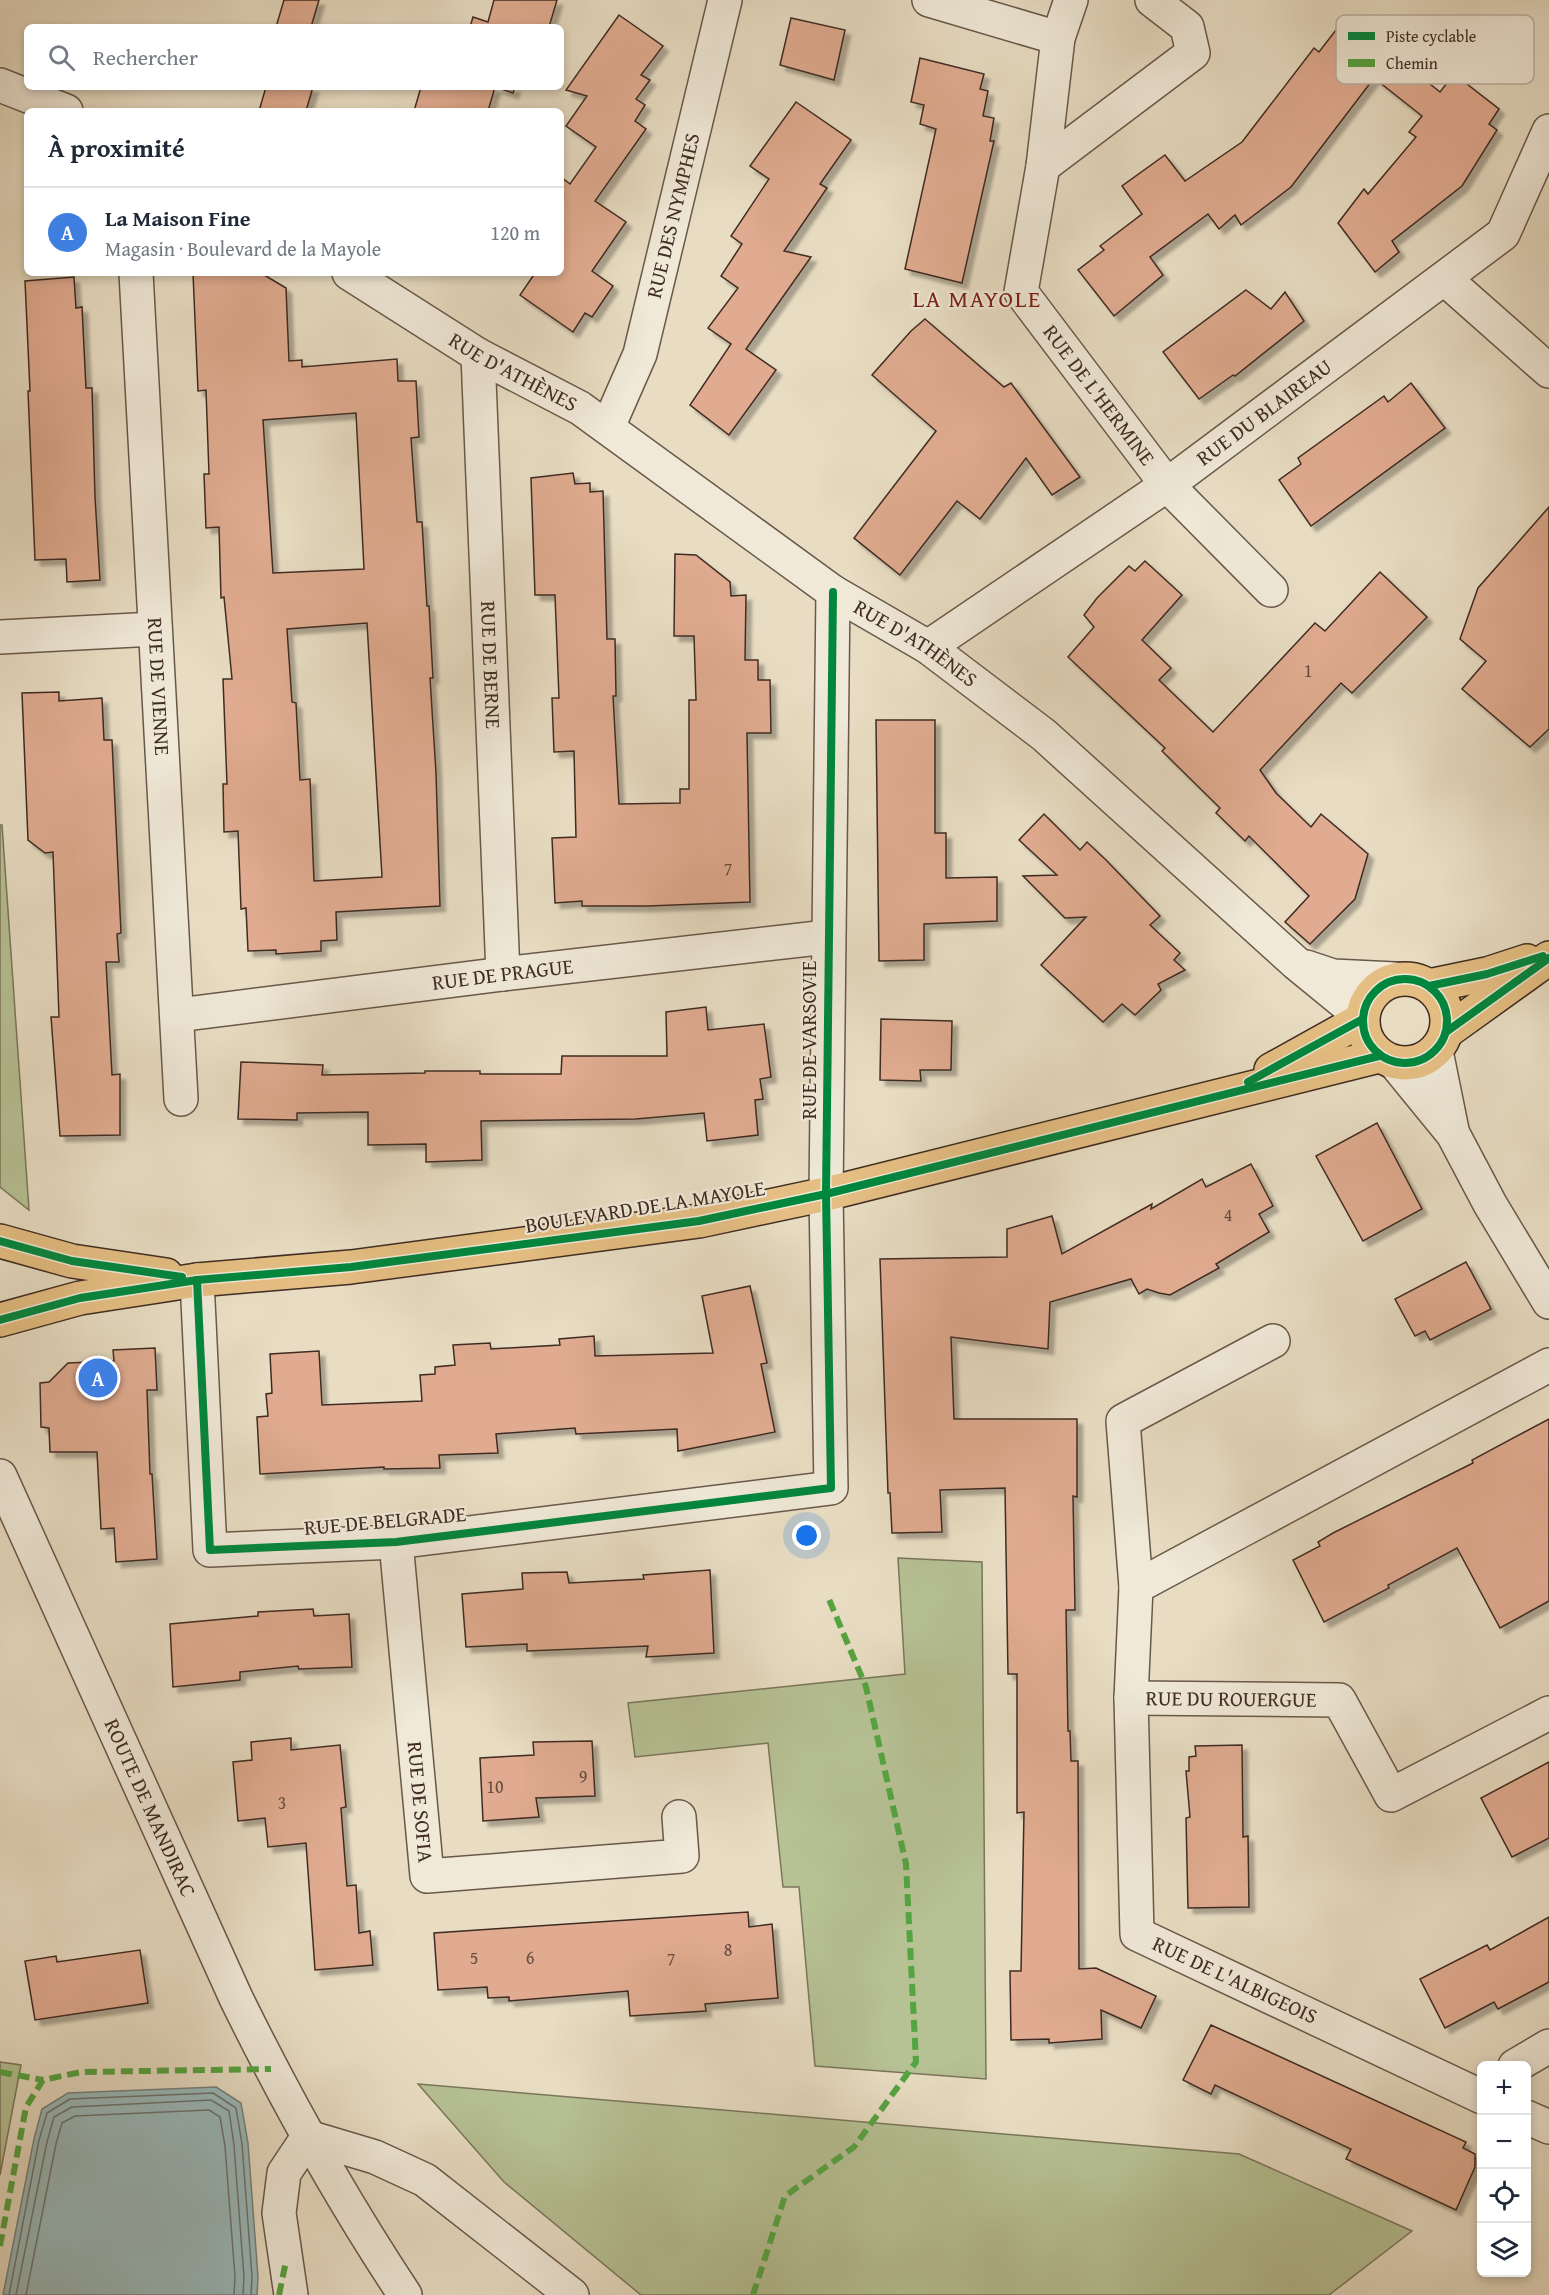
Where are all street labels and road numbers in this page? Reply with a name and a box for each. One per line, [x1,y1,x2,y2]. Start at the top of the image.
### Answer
street label: RUE DES NYMPHES [638,130,708,301]
street label: RUE DE L'HERMINE [1036,318,1163,472]
street label: RUE D'ATHÈNES [443,324,583,419]
street label: RUE DU BLAIREAU [1190,351,1338,473]
street label: RUE D'ATHÈNES [848,591,984,694]
street label: RUE DE BERNE [473,600,509,730]
street label: RUE DE VIENNE [140,617,178,757]
street label: RUE DE PRAGUE [430,950,575,998]
street label: RUE DE VARSOVIE [793,960,824,1119]
street label: BOULEVARD DE LA MAYOLE [523,1172,767,1241]
street label: RUE DE BELGRADE [303,1498,468,1543]
street label: RUE DU ROUERGUE [1146,1682,1317,1715]
street label: ROUTE DE MANDIRAC [97,1713,204,1902]
street label: RUE DE SOFIA [400,1740,442,1864]
street label: RUE DE L'ALBIGEOIS [1148,1928,1323,2031]

